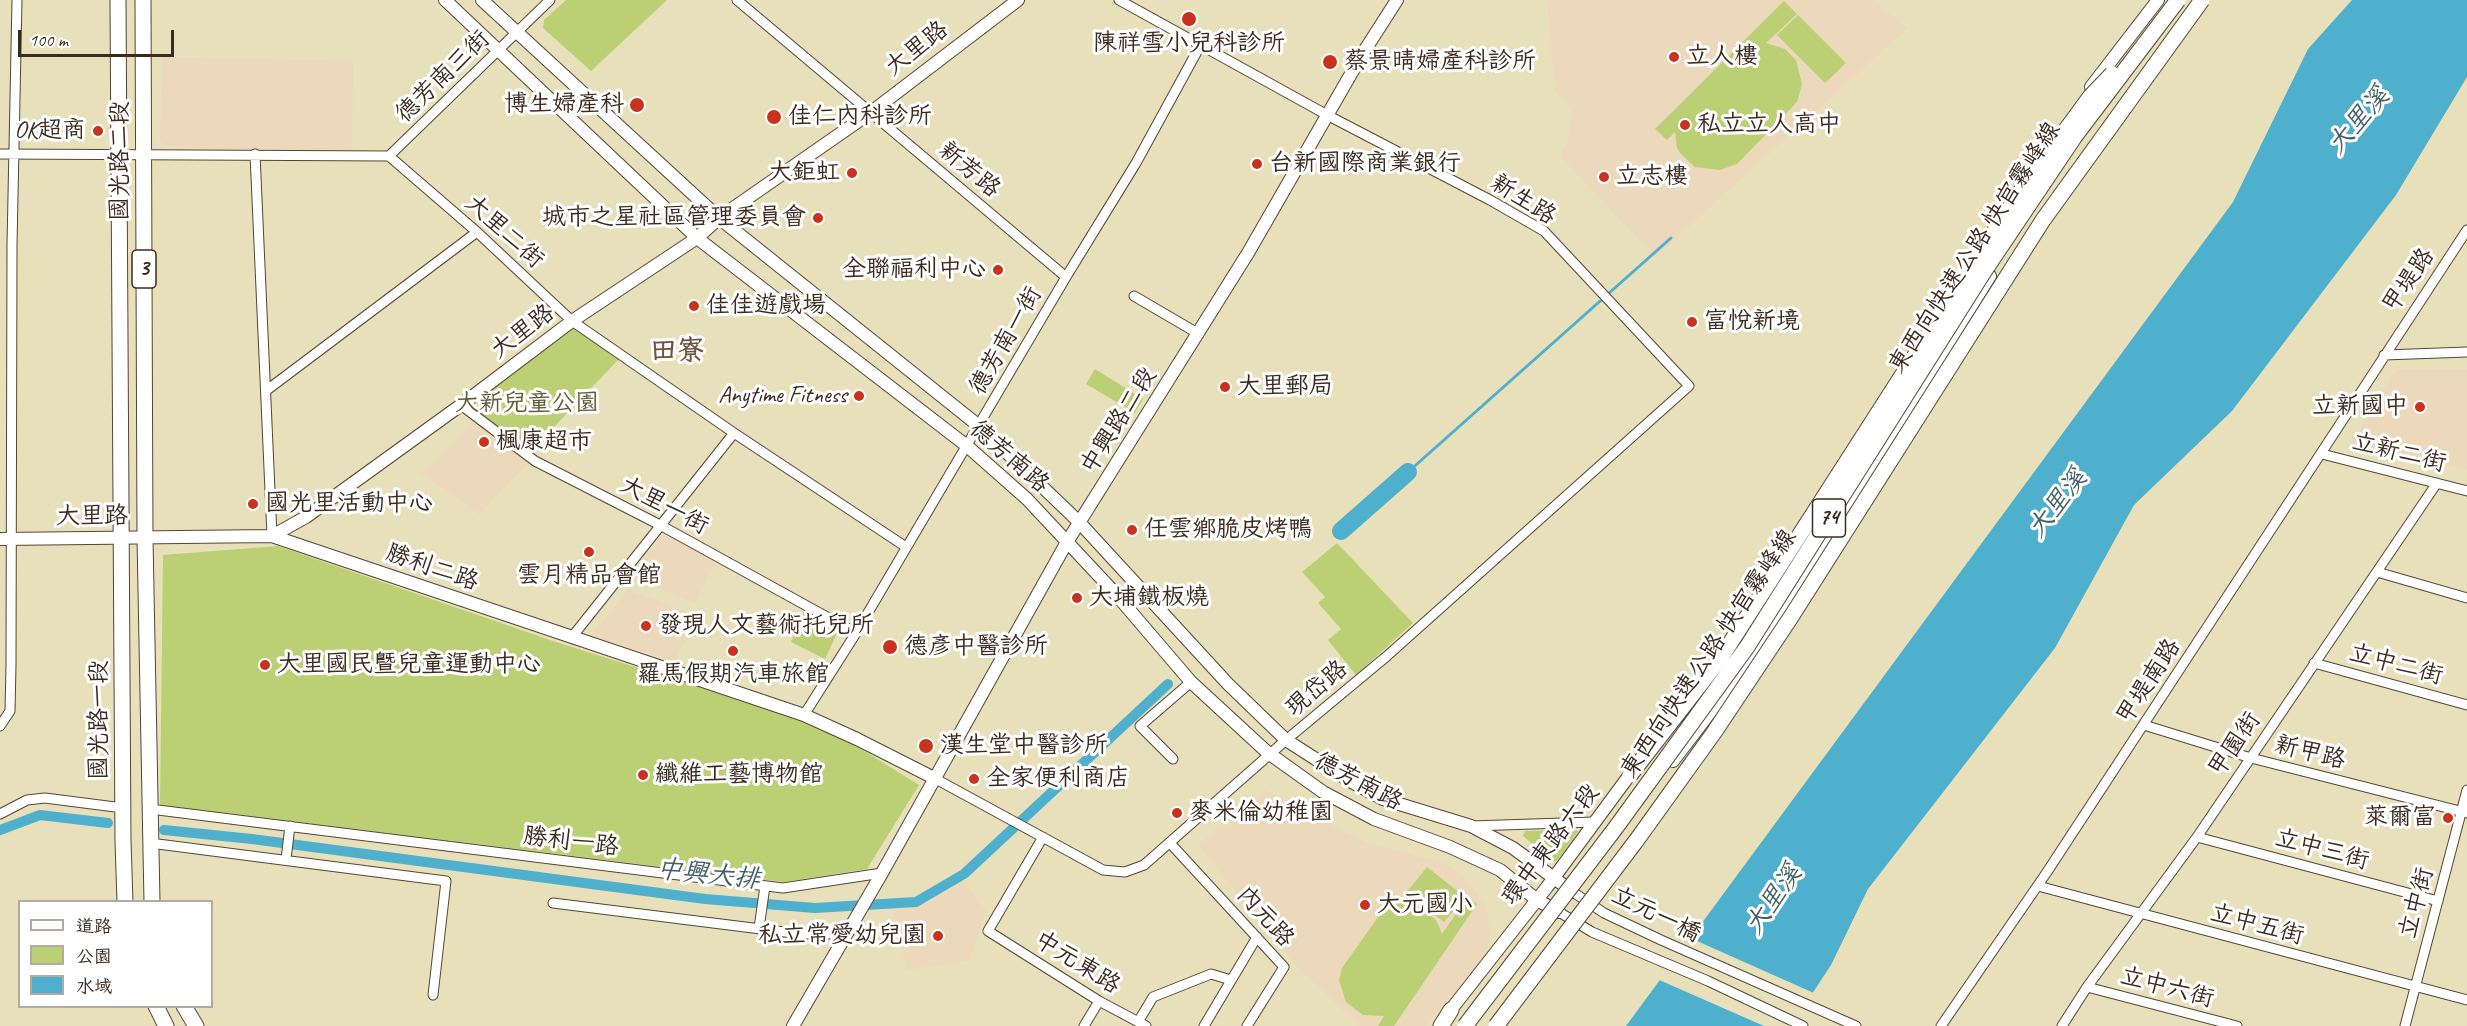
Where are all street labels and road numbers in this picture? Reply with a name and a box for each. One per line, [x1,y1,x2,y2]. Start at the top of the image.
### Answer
street label: 大里路 [880,15,954,83]
street label: 德芳南三街 [390,25,496,129]
street label: 國光路二段 [107,101,135,221]
street label: 東西向快速公路 快官霧峰線 [1883,117,2067,379]
street label: 新芳路 [932,136,1006,204]
street label: 新生路 [1485,169,1561,231]
street label: 大里二街 [459,189,549,275]
street label: 甲堤路 [2377,243,2441,319]
road number: 3 [132,250,156,288]
street label: 德芳南一街 [964,282,1048,400]
street label: 大里路 [486,299,560,365]
street label: 中興路二段 [1075,362,1163,480]
street label: 德芳南路 [963,415,1055,499]
street label: 立新二街 [2349,427,2449,479]
street label: 大里一街 [615,471,713,541]
road number: 74 [1812,499,1846,537]
street label: 大里路 [56,503,128,531]
street label: 東西向快速公路 快官霧峰線 [1615,524,1803,784]
street label: 勝利二路 [382,539,482,597]
street label: 甲堤南路 [2111,634,2187,730]
street label: 立中二街 [2346,639,2446,691]
street label: 現岱路 [1280,655,1354,723]
street label: 國光路一段 [86,660,114,780]
street label: 甲園街 [2203,707,2267,783]
street label: 新甲路 [2272,730,2348,776]
street label: 德芳南路 [1309,747,1407,817]
street label: 環中東路六段 [1496,779,1606,911]
street label: 勝利一路 [522,822,620,862]
street label: 立中三街 [2272,824,2372,876]
street label: 立中街 [2394,864,2440,942]
street label: 內元路 [1230,881,1300,953]
street label: 立元一橋 [1607,881,1705,949]
street label: 立中五街 [2207,899,2307,951]
street label: 中元東路 [1029,925,1125,1001]
street label: 立中六街 [2117,962,2217,1014]

